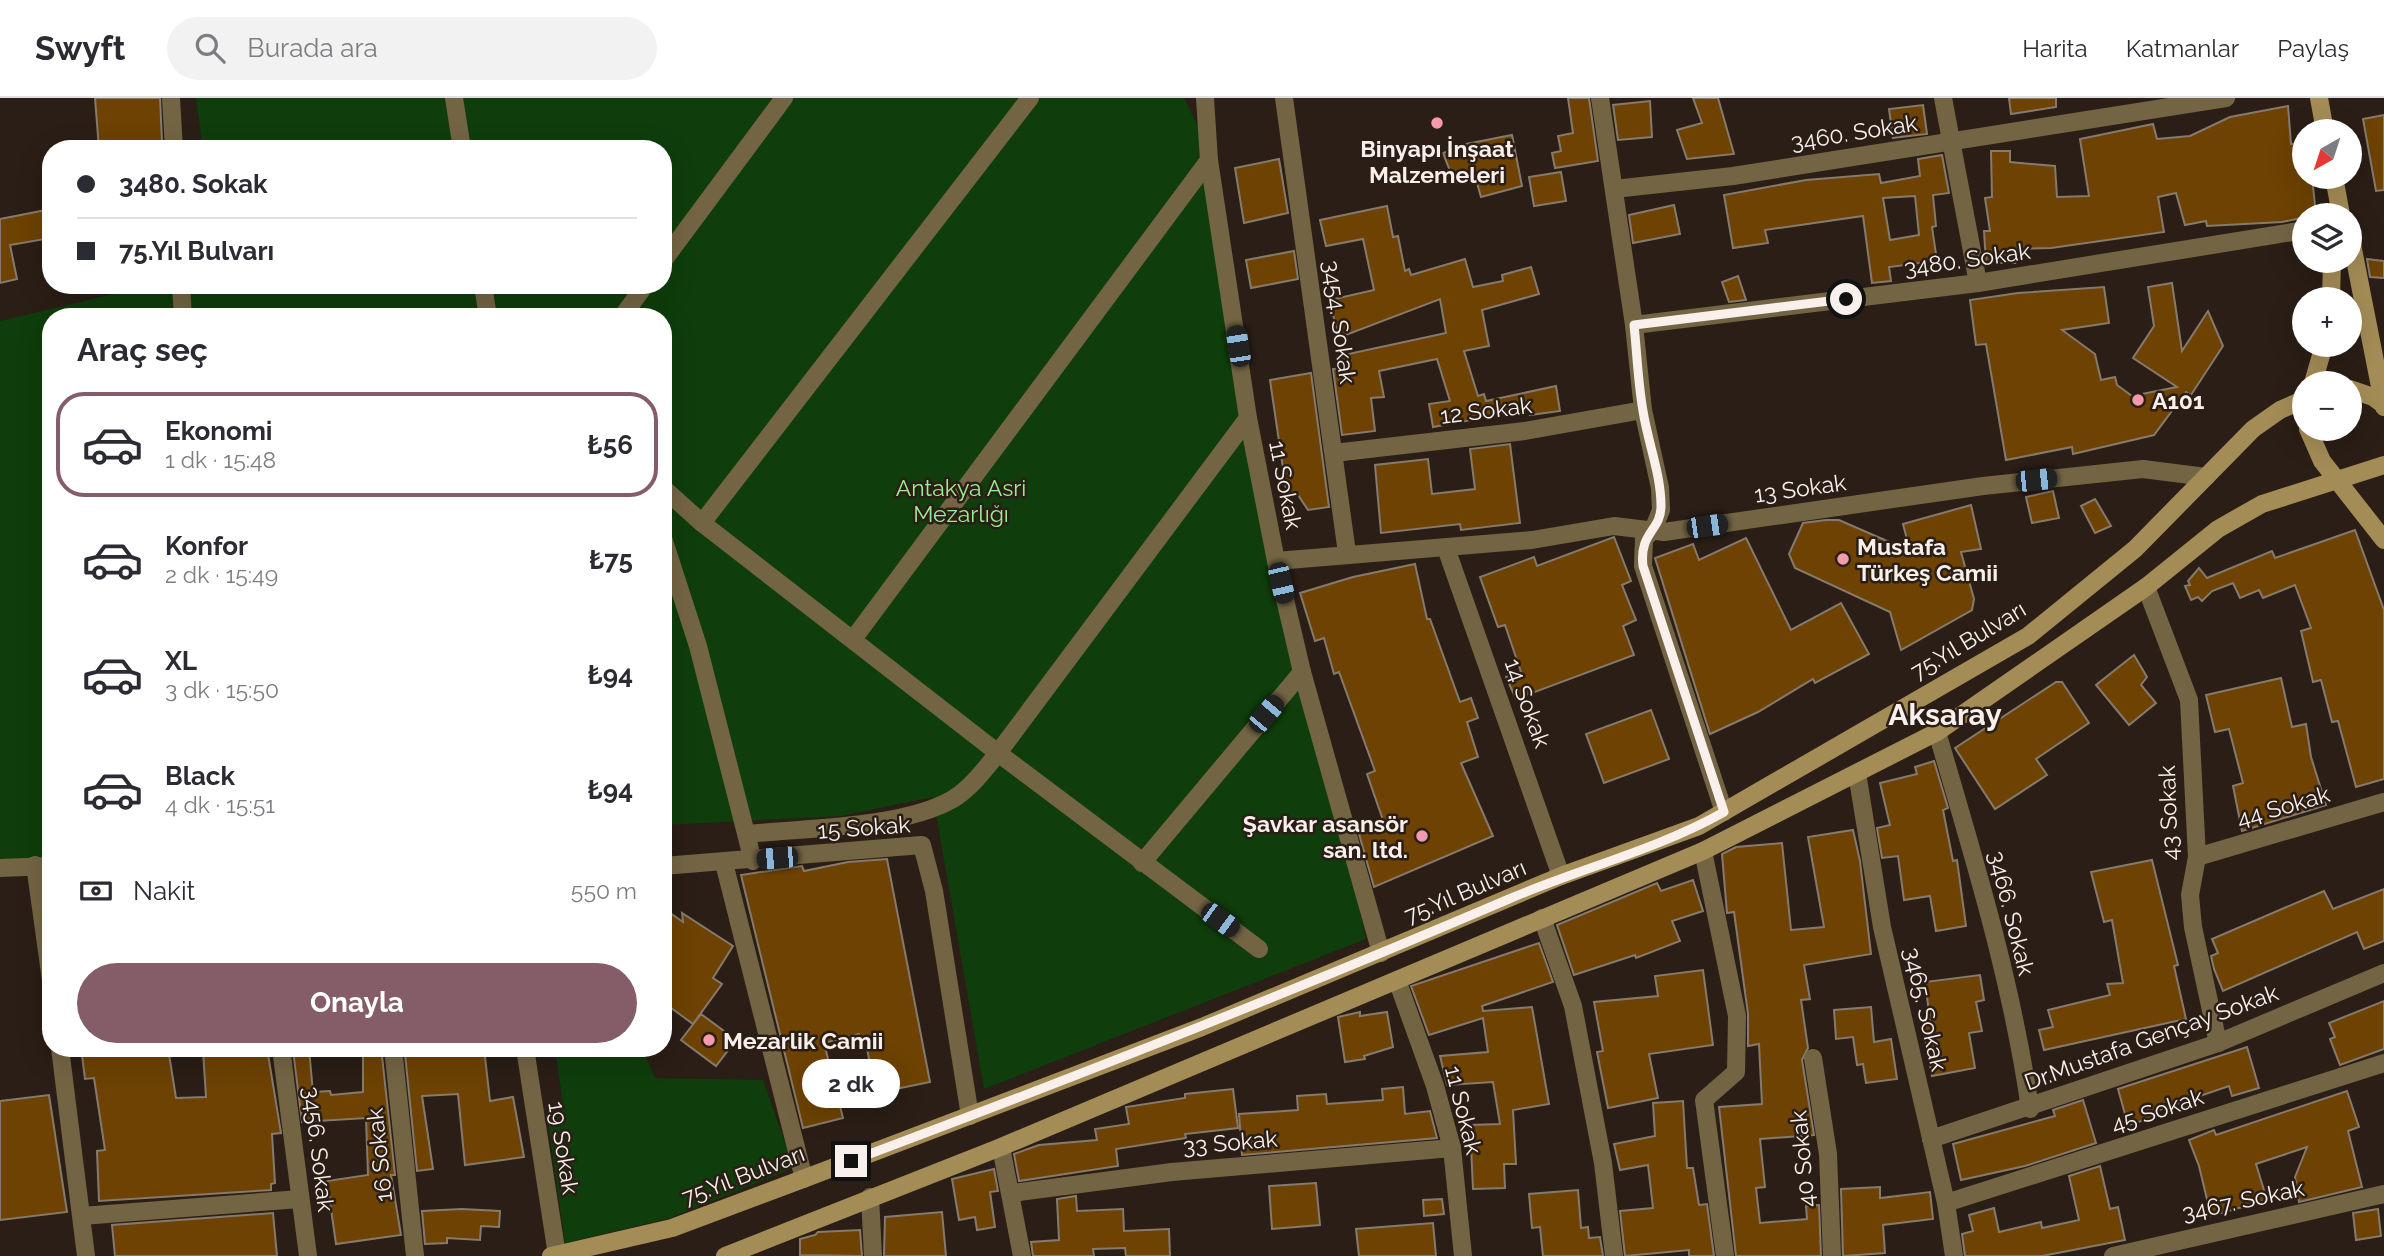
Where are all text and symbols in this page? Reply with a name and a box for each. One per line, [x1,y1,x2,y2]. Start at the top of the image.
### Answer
search box [167,17,657,80]
text: Swyft [35,29,125,68]
icon: search [191,29,229,67]
text: Burada ara [247,33,378,63]
text: Harita [2022,34,2088,63]
text: Katmanlar [2126,34,2239,63]
text: Paylaş [2277,34,2349,63]
street label: 3460. Sokak [1789,109,1919,155]
marker: Binyapı İnşaat Malzemeleri [1429,115,1445,131]
north arrow [2292,119,2362,189]
map controls [2292,119,2362,441]
place label: Binyapı İnşaat Malzemeleri [1360,135,1514,188]
text: 3480. Sokak [119,169,268,199]
button: layers [2292,203,2362,273]
text: 75.Yıl Bulvarı [119,236,274,266]
street label: 3480. Sokak [1902,237,2032,281]
street label: 3454. Sokak [1318,258,1362,386]
route start [1830,283,1862,315]
button: + [2292,287,2362,357]
car [1225,324,1252,368]
text: Araç seç [77,331,208,368]
button: − [2292,371,2362,441]
place label: A101 [2152,387,2204,414]
street label: 12 Sokak [1439,391,1533,429]
marker: A101 [2130,392,2146,408]
icon: car [81,413,144,476]
text: Ekonomi [165,416,273,446]
text: ₺56 [587,430,633,460]
street label: 11 Sokak [1264,438,1308,532]
text: 1 dk · 15:48 [165,446,276,473]
car [2015,467,2058,493]
street label: 13 Sokak [1752,468,1848,508]
park label: Antakya Asri Mezarlığı [896,474,1026,527]
car [1685,513,1730,539]
icon: car [81,528,144,591]
text: Konfor [165,531,248,561]
place label: Mustafa Türkeş Camii [1857,533,1998,586]
text: ₺75 [589,545,633,575]
marker: Mustafa Türkeş Camii [1835,551,1851,567]
car [1267,560,1296,606]
text: 2 dk · 15:49 [165,561,278,588]
street label: 75.Yıl Bulvarı [1906,595,2030,685]
icon: car [81,643,144,706]
text: XL [165,646,197,676]
street label: 14 Sokak [1499,655,1557,751]
text: ₺94 [587,660,633,690]
text: 3 dk · 15:50 [165,676,279,703]
car [1245,691,1288,737]
district label: Aksaray [1888,697,2002,732]
icon: car [81,758,144,821]
text: Black [165,761,235,791]
street label: 43 Sokak [2153,765,2183,861]
text: ₺94 [587,775,633,805]
street label: 44 Sokak [2233,780,2333,832]
text: 4 dk · 15:51 [165,791,275,818]
street label: 15 Sokak [817,810,911,844]
place label: Şavkar asansör san. ltd. [1243,810,1408,863]
marker: Şavkar asansör san. ltd. [1414,828,1430,844]
car [756,846,799,870]
street label: 3466. Sokak [1984,848,2040,978]
street label: 75.Yıl Bulvarı [1400,853,1530,929]
icon: cash [77,872,115,910]
text: Nakit [133,876,195,906]
text: 550 m [571,877,637,904]
car [1197,899,1244,941]
street label: 3465. Sokak [1899,945,1953,1073]
button: Onayla [77,963,637,1043]
street label: Dr.Mustafa Gençay Sokak [2020,978,2282,1096]
place label: Mezarlik Camii [723,1027,883,1054]
marker: Mezarlik Camii [701,1032,717,1048]
callout: 2 dk [802,1060,900,1108]
street label: 11 Sokak [1440,1063,1488,1157]
text: 2 dk [828,1070,874,1097]
street label: 45 Sokak [2107,1082,2207,1138]
street label: 3456. Sokak [298,1085,340,1213]
street label: 19 Sokak [543,1100,585,1196]
street label: 16 Sokak [361,1107,397,1203]
street label: 40 Sokak [1784,1110,1820,1208]
street label: 33 Sokak [1182,1124,1278,1160]
street label: 75.Yıl Bulvarı [678,1139,808,1211]
route end [835,1145,867,1177]
street label: 3467. Sokak [2179,1174,2307,1226]

